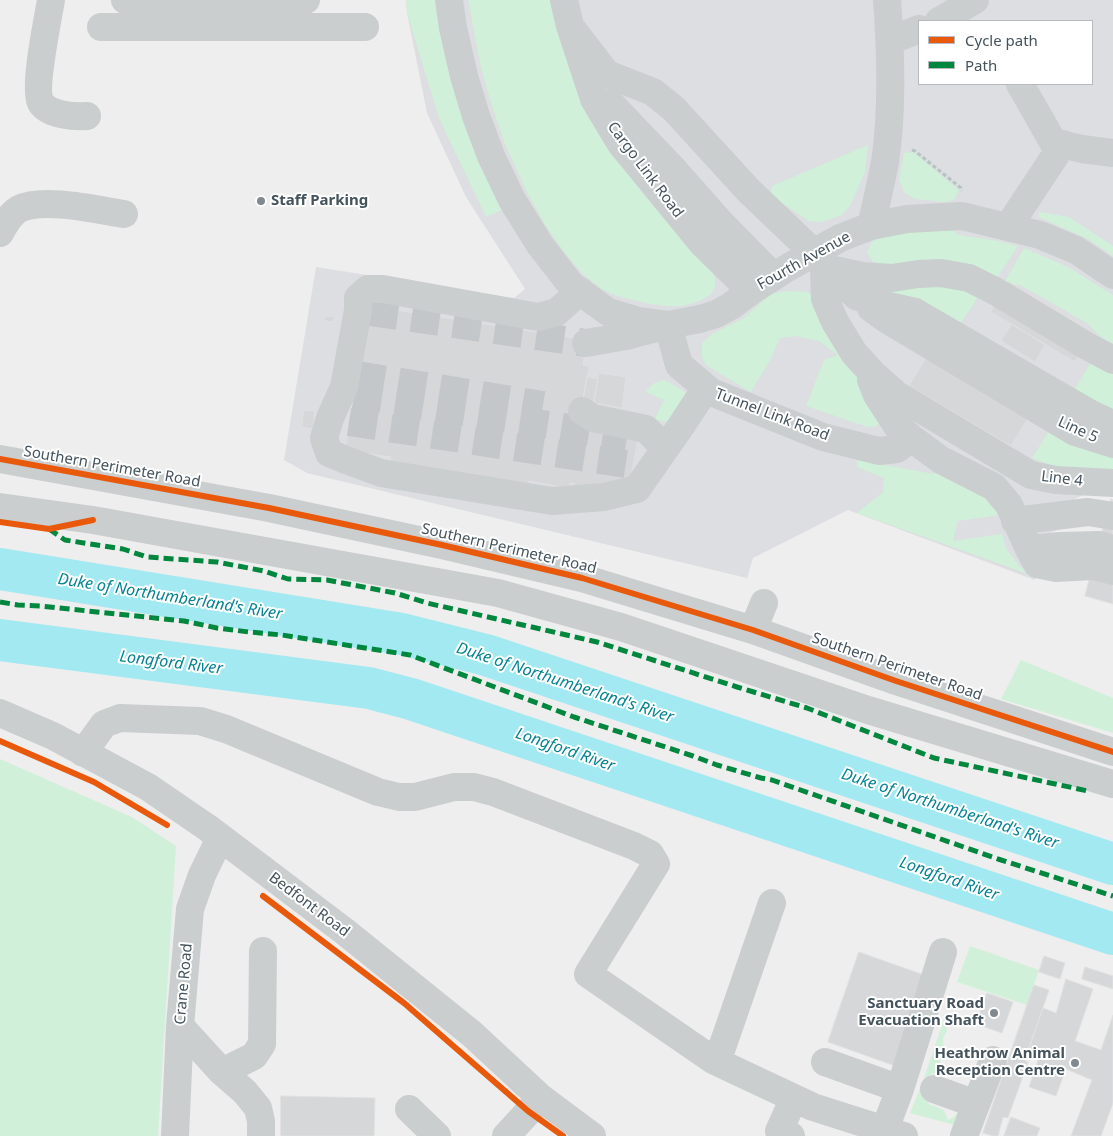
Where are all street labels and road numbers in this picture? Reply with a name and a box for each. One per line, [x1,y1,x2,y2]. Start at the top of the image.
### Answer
street label: Cargo Link Road [603,119,687,221]
street label: Fourth Avenue [754,228,854,294]
street label: Tunnel Link Road [712,385,832,445]
street label: Line 5 [1055,413,1101,447]
street label: Southern Perimeter Road [22,443,202,491]
street label: Line 4 [1040,468,1084,490]
street label: Southern Perimeter Road [420,520,598,578]
street label: Southern Perimeter Road [809,629,985,705]
street label: Bedfont Road [265,869,353,941]
street label: Crane Road [171,943,197,1025]

